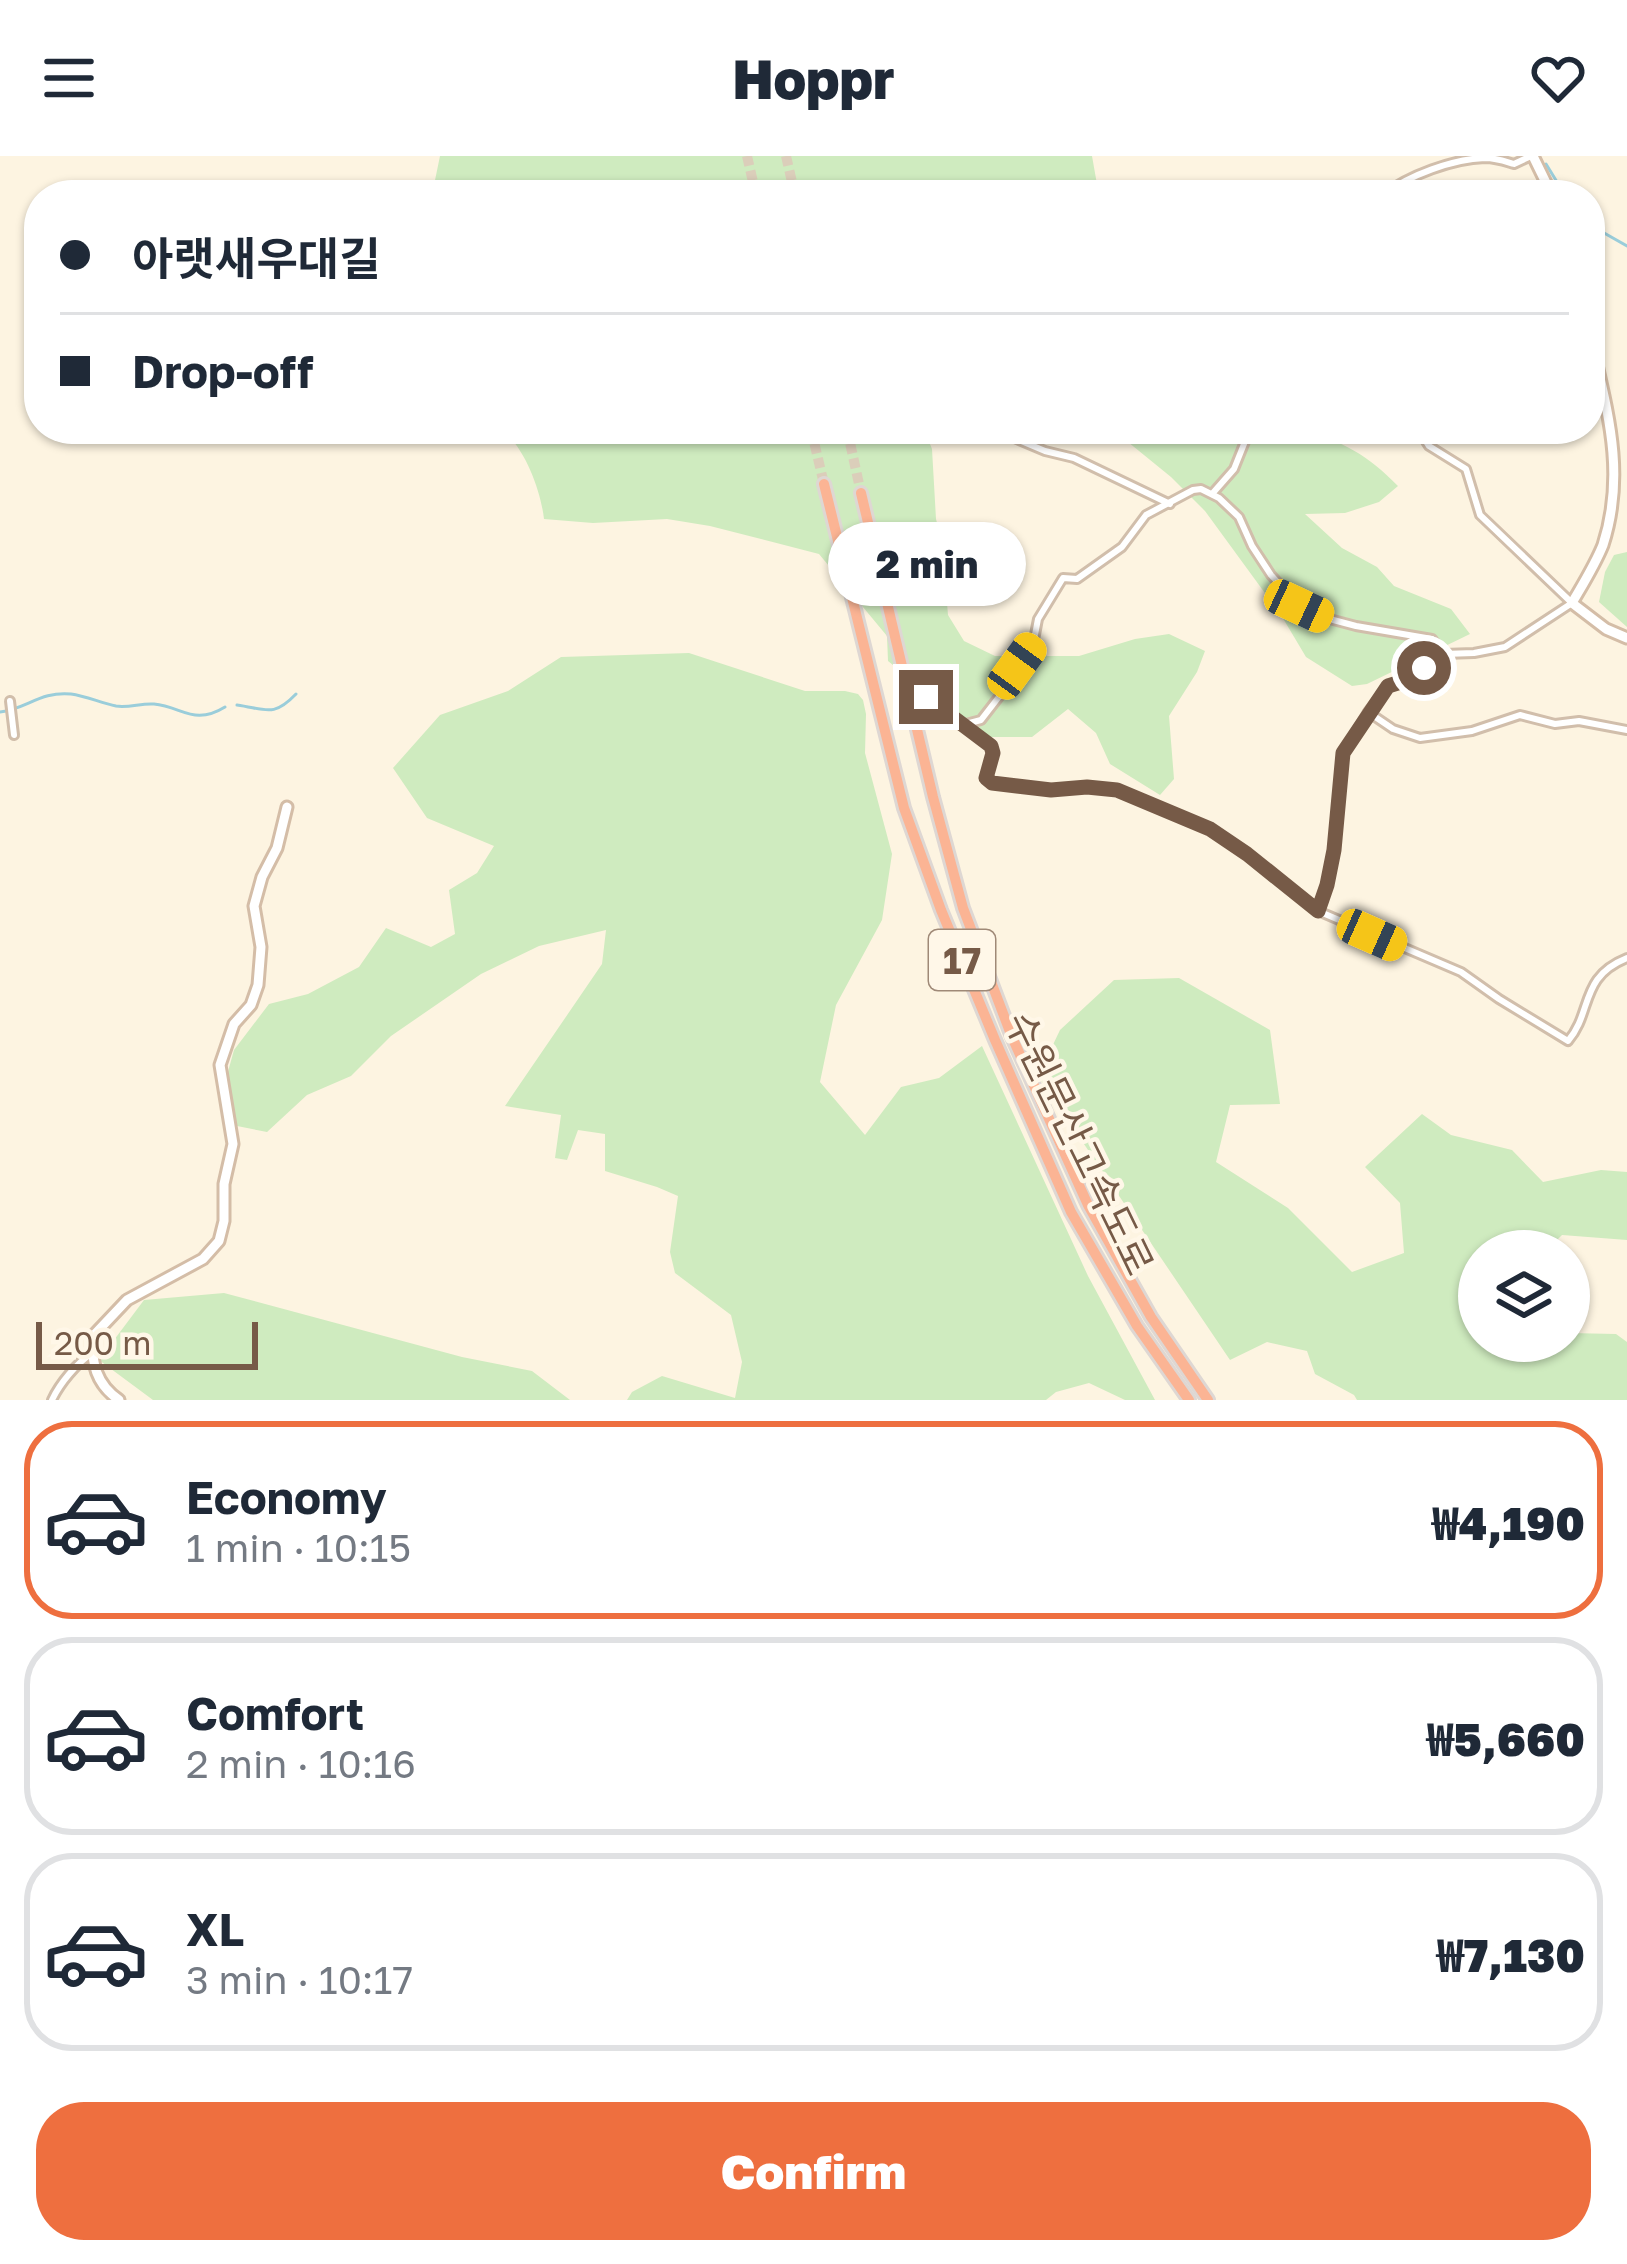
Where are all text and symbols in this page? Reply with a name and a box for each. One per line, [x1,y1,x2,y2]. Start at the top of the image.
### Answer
icon: menu [36,45,102,111]
icon: heart [1525,45,1591,111]
text: Hoppr [732,46,895,111]
text: 아랫새우대길 [132,231,380,285]
text: Drop-off [132,344,313,398]
callout: 2 min [827,523,1025,607]
text: 2 min [876,540,978,587]
car [1259,574,1339,638]
car [981,626,1053,706]
route start [1397,641,1451,695]
route end [899,670,953,724]
car [1332,904,1412,966]
road number: 17 [929,930,995,990]
street label: 수원문산고속도로 [996,1004,1164,1282]
map controls [1458,1230,1590,1362]
button: layers [1458,1230,1590,1362]
scale bar [36,1316,258,1369]
text: 200 m [54,1323,152,1362]
icon: car [42,1466,150,1574]
text: Economy [186,1470,387,1524]
text: ₩4,190 [1432,1496,1585,1550]
text: 1 min · 10:15 [186,1524,411,1571]
icon: car [42,1682,150,1790]
text: Comfort [186,1686,364,1740]
text: ₩5,660 [1427,1712,1585,1766]
text: 2 min · 10:16 [186,1740,416,1787]
icon: car [42,1898,150,2006]
text: XL [186,1902,244,1956]
text: ₩7,130 [1437,1928,1585,1982]
text: 3 min · 10:17 [186,1956,413,2003]
button: Confirm [36,2102,1591,2240]

